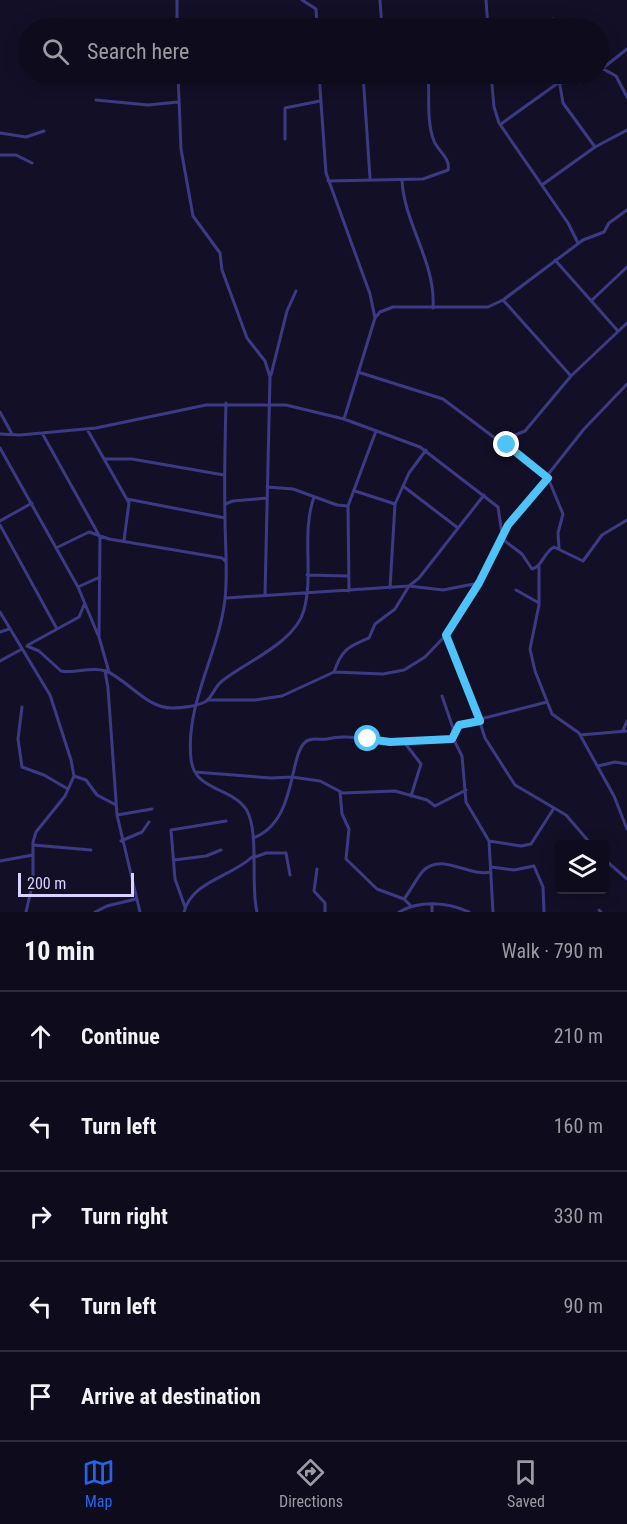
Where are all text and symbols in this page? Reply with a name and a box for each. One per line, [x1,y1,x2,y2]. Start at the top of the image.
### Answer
search box [18,18,609,84]
icon: search [39,35,72,68]
text: Search here [87,39,189,64]
route end [493,431,519,457]
route start [354,725,380,751]
map controls [555,840,609,894]
button: layers [555,840,609,894]
scale bar [18,870,134,898]
text: 200 m [27,874,66,893]
text: 10 min [24,936,95,966]
text: Walk · 790 m [502,939,603,963]
icon: ahead [24,1020,57,1053]
text: Continue [81,1024,160,1049]
text: 210 m [554,1024,603,1048]
icon: left [24,1110,57,1143]
text: Turn left [81,1114,156,1139]
text: 160 m [554,1114,603,1138]
icon: right [24,1200,57,1233]
text: Turn right [81,1204,168,1229]
text: 330 m [554,1204,603,1228]
icon: left [24,1290,57,1323]
text: Turn left [81,1294,156,1319]
text: 90 m [564,1294,603,1318]
icon: arrive [24,1380,57,1413]
text: Arrive at destination [81,1384,261,1409]
tab: Map [82,1456,115,1511]
tab: Directions [279,1456,343,1511]
tab: Saved [507,1456,545,1511]

